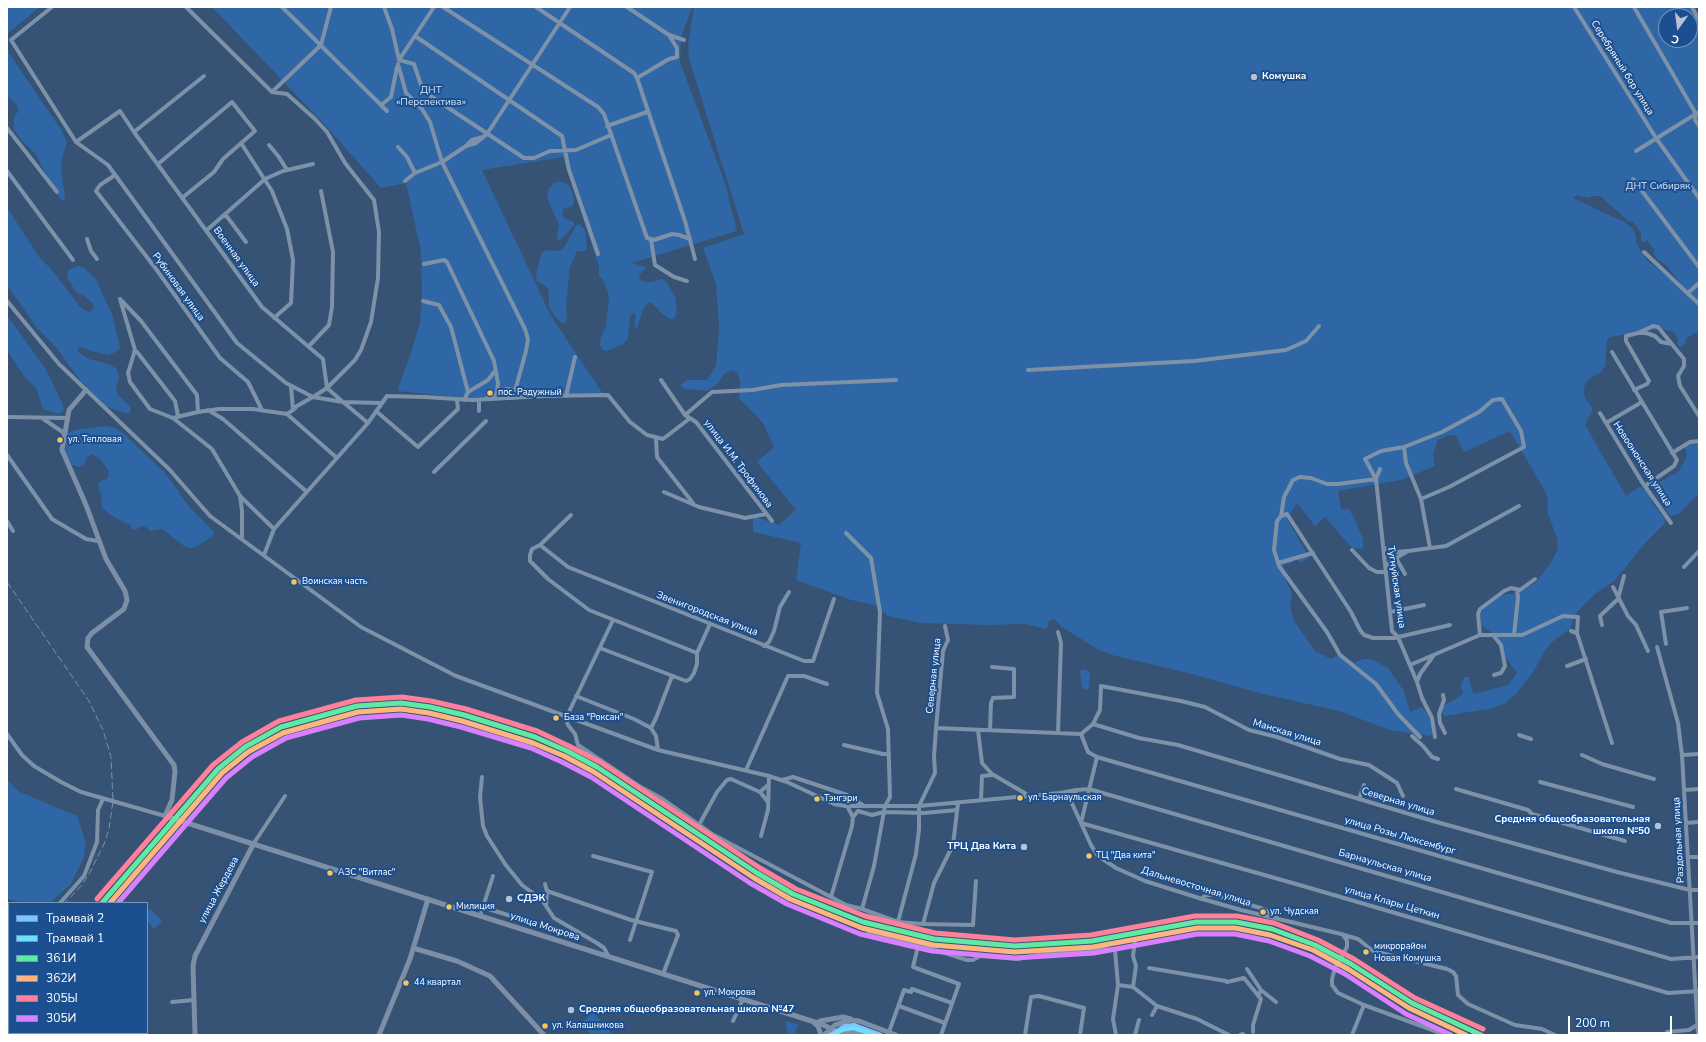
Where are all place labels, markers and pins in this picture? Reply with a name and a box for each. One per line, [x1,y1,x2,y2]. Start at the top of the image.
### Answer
place label: Комушка [1262,71,1306,83]
marker: Комушка [1249,72,1259,82]
marker: пос. Радужный [485,388,495,398]
place label: пос. Радужный [498,388,562,398]
marker: ул. Тепловая [55,435,65,445]
place label: ул. Тепловая [68,435,122,445]
marker: Воинская часть [289,577,299,587]
place label: Воинская часть [302,577,368,587]
marker: База "Роксан" [551,713,561,723]
place label: База "Роксан" [564,713,623,723]
marker: ул. Барнаульская [1015,793,1025,803]
place label: ул. Барнаульская [1028,793,1101,803]
marker: Тэнгэри [812,794,822,804]
place label: Тэнгэри [824,794,857,804]
place label: Средняя общеобразовательная школа №50 [1494,814,1650,838]
marker: Средняя общеобразовательная школа №50 [1653,821,1663,831]
place label: ТРЦ Два Кита [947,841,1016,853]
marker: ТРЦ Два Кита [1019,842,1029,852]
marker: ТЦ "Два кита" [1084,851,1094,861]
place label: ТЦ "Два кита" [1096,851,1155,861]
marker: АЗС "Витлас" [325,868,335,878]
place label: АЗС "Витлас" [338,868,395,878]
place label: СДЭК [517,893,545,905]
marker: СДЭК [504,894,514,904]
marker: Милиция [444,902,454,912]
place label: Милиция [456,902,495,912]
marker: ул. Чудская [1258,907,1268,917]
place label: ул. Чудская [1270,907,1319,917]
place label: микрорайон Новая Комушка [1374,942,1441,963]
marker: микрорайон Новая Комушка [1361,947,1371,957]
marker: 44 квартал [401,978,411,988]
place label: 44 квартал [414,978,461,988]
marker: ул. Мокрова [692,988,702,998]
place label: ул. Мокрова [704,988,756,998]
place label: Средняя общеобразовательная школа №47 [579,1004,794,1016]
marker: Средняя общеобразовательная школа №47 [566,1005,576,1015]
marker: ул. Калашникова [540,1021,550,1031]
place label: ул. Калашникова [552,1021,624,1031]

